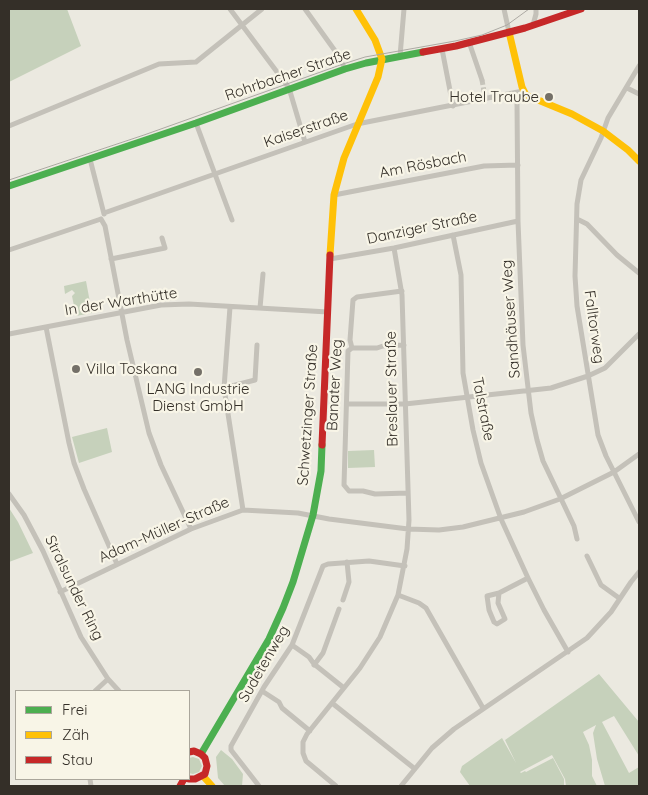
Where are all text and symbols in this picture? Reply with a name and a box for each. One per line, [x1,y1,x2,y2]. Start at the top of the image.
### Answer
street label: Rohrbacher Straße [223,45,353,105]
place label: Hotel Traube [449,88,539,106]
marker: Hotel Traube [543,91,555,103]
street label: Kaiserstraße [261,106,351,152]
street label: Am Rösbach [378,148,468,182]
street label: Danziger Straße [365,208,479,248]
street label: Sandhäuser Weg [498,259,524,379]
street label: In der Warthütte [63,284,179,320]
street label: Falltorweg [580,289,608,365]
street label: Breslauer Straße [382,331,402,447]
street label: Banater Weg [324,339,346,431]
street label: Schwetzinger Straße [294,344,322,486]
place label: Villa Toskana [86,360,177,378]
marker: Villa Toskana [70,363,82,375]
marker: LANG Industrie Dienst GmbH [192,366,204,378]
street label: Talstraße [468,376,498,442]
place label: LANG Industrie Dienst GmbH [147,380,249,415]
street label: Adam-Müller-Straße [96,493,232,567]
street label: Stralsunder Ring [41,533,107,643]
street label: Sudetenweg [235,622,293,706]
legend [15,690,190,780]
text: Frei [62,700,88,719]
text: Zäh [62,725,89,744]
text: Stau [62,750,93,769]

